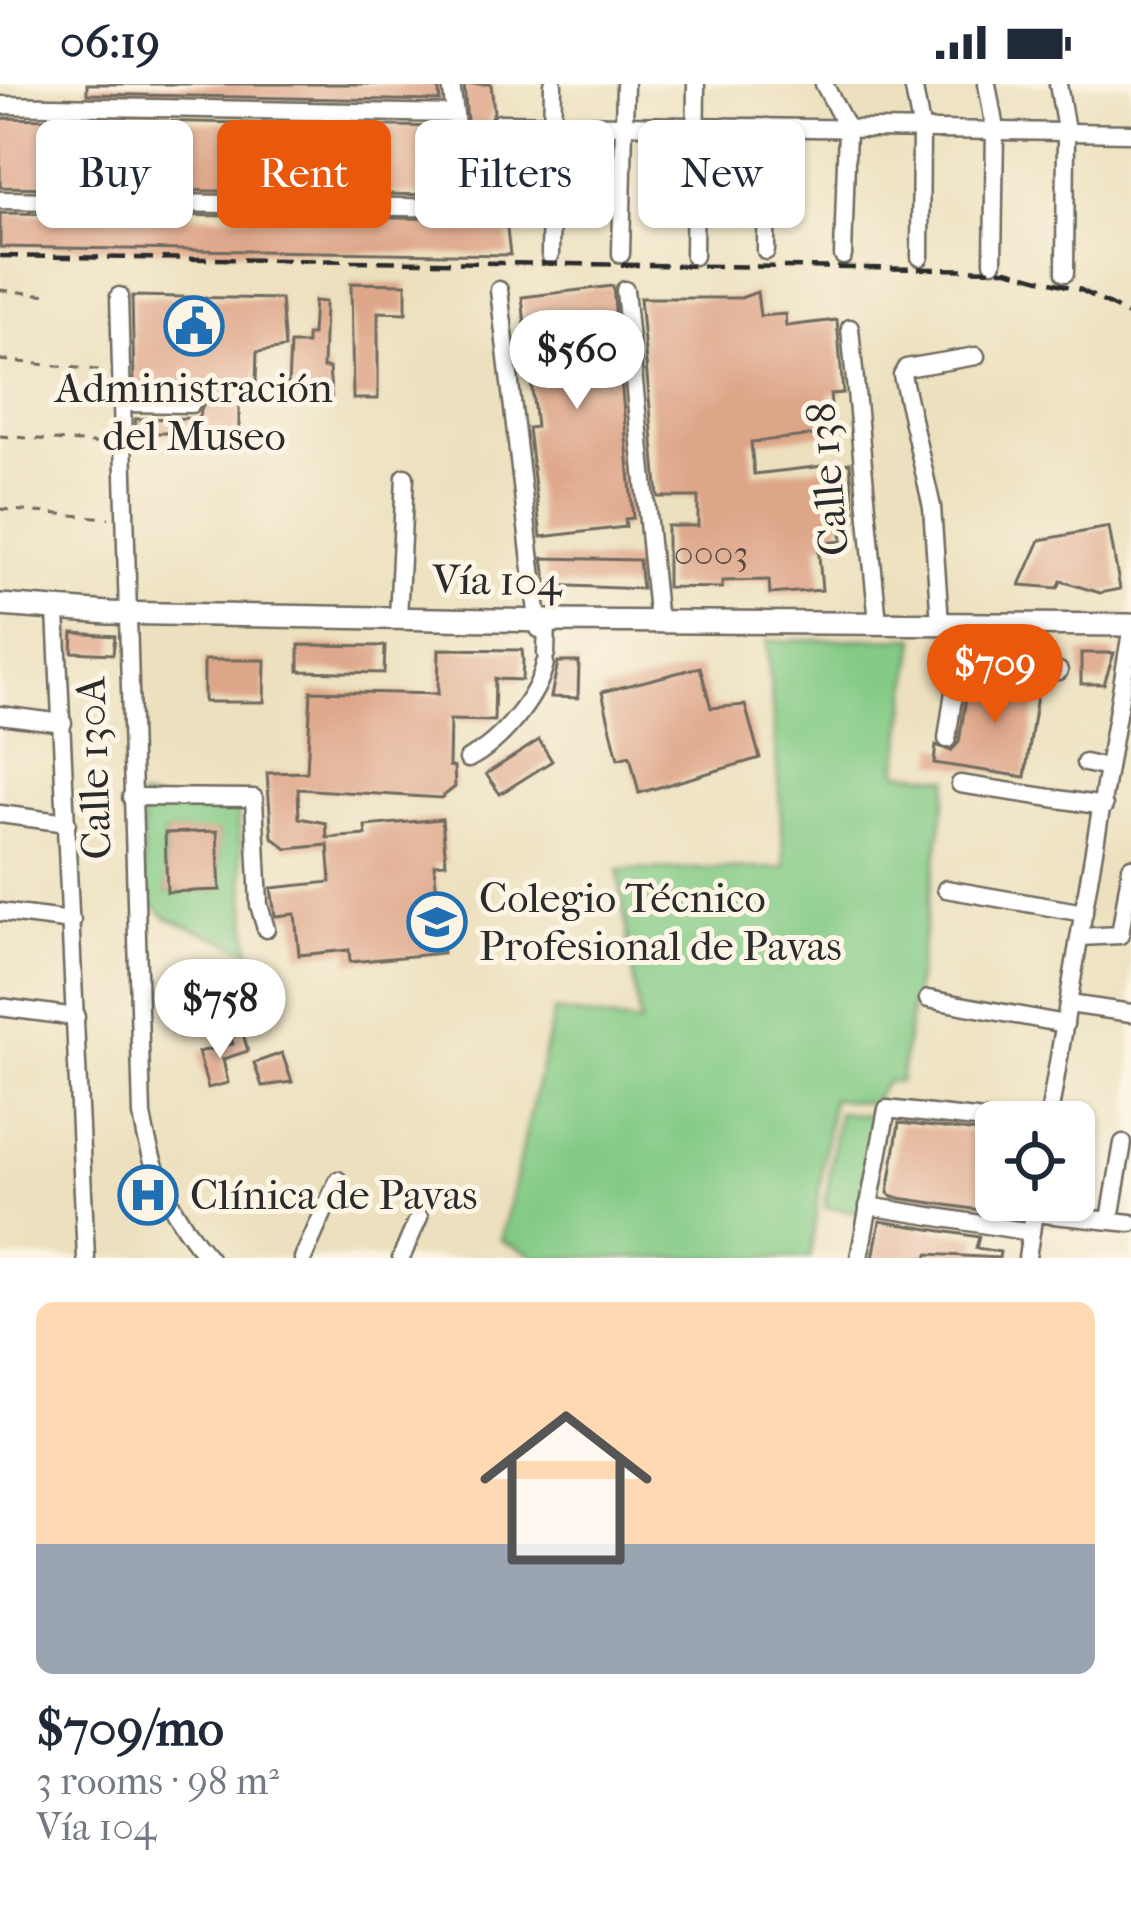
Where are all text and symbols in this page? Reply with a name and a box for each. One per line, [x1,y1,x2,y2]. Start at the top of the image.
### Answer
text: 06:19 [60,16,160,69]
chip: Buy [36,120,193,228]
chip: Rent [217,120,391,228]
chip: Filters [415,120,614,228]
chip: New [638,120,805,228]
public building icon: Administración del Museo [163,295,225,357]
pin: $560 [506,310,648,412]
text: $560 [537,326,617,372]
place label: Administración del Museo [53,364,333,461]
street label: Calle 138 [797,400,859,558]
house number: 0003 [674,532,748,574]
street label: Vía 104 [431,555,563,607]
pin: $709 [924,624,1066,726]
text: $709 [954,640,1036,686]
street label: Calle 130A [66,675,122,860]
place label: Colegio Técnico Profesional de Pavas [479,874,842,971]
school or university icon: Colegio Técnico Profesional de Pavas [406,891,468,953]
pin: $758 [149,959,291,1061]
text: $758 [182,975,258,1021]
map controls [975,1101,1095,1221]
button: locate [975,1101,1095,1221]
hospital icon: Clínica de Pavas [117,1164,179,1226]
place label: Clínica de Pavas [190,1171,478,1220]
icon: home [458,1380,674,1596]
text: $709/mo [36,1698,224,1758]
text: 3 rooms · 98 m² [36,1758,279,1804]
text: Vía 104 [36,1804,156,1850]

